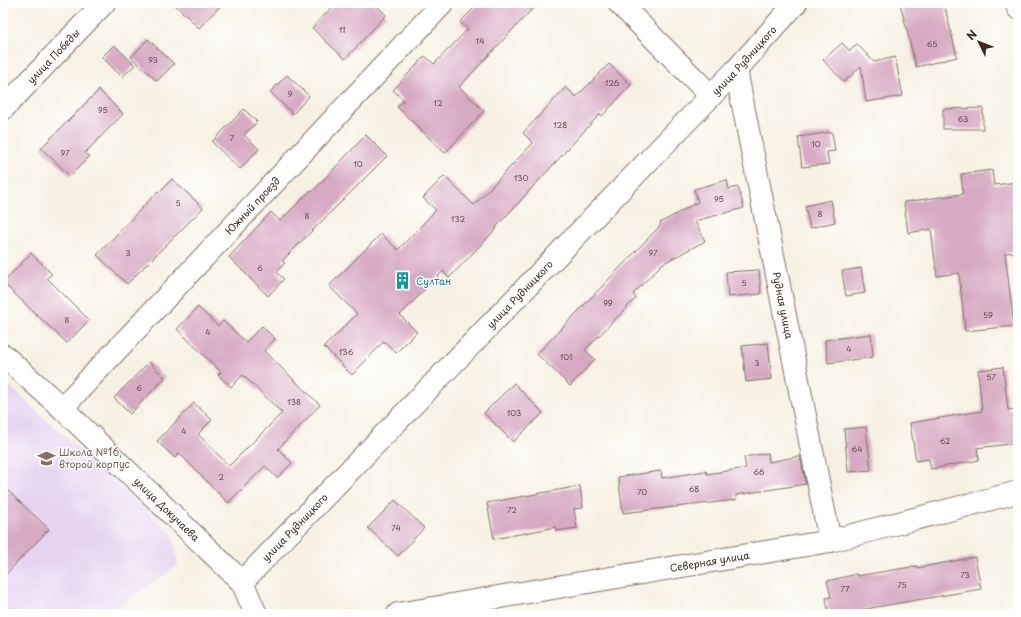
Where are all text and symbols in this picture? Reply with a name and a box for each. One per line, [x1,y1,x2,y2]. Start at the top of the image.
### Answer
street label: улица Рудницкого [708,22,780,98]
north arrow [959,22,999,62]
house number: 11 [339,24,345,36]
street label: улица Победы [23,25,83,87]
text: N [962,26,981,44]
house number: 14 [476,35,484,47]
house number: 65 [927,38,937,50]
house number: 93 [148,54,158,66]
house number: 126 [605,77,620,89]
house number: 9 [288,88,293,100]
house number: 12 [433,97,443,109]
house number: 95 [98,104,108,116]
house number: 63 [958,113,968,125]
house number: 128 [553,119,567,131]
house number: 7 [230,132,235,144]
house number: 10 [811,138,821,150]
house number: 97 [60,147,70,159]
house number: 10 [353,158,363,170]
house number: 130 [514,172,529,184]
street label: Южный проезд [221,173,283,237]
house number: 95 [714,193,724,205]
house number: 5 [175,197,181,209]
house number: 8 [818,208,823,220]
house number: 8 [305,210,310,222]
house number: 132 [451,213,466,225]
house number: 3 [125,247,131,259]
house number: 97 [648,247,658,259]
street label: улица Рудницкого [483,256,556,331]
house number: 6 [257,262,263,274]
street label: Рудная улица [769,270,798,341]
building icon: Султан [393,271,413,291]
place label: Султан [416,273,451,288]
house number: 5 [741,277,747,289]
house number: 99 [603,297,613,309]
house number: 59 [983,309,993,321]
house number: 8 [65,314,70,326]
house number: 4 [205,326,211,338]
house number: 4 [846,343,852,355]
house number: 136 [339,346,354,358]
house number: 101 [560,351,572,363]
house number: 3 [754,357,760,369]
house number: 57 [986,371,996,383]
house number: 6 [136,382,142,394]
house number: 138 [287,396,301,408]
house number: 103 [507,407,521,419]
house number: 4 [181,425,187,437]
house number: 62 [940,435,950,447]
house number: 64 [852,443,862,455]
place label: Школа №16, второй корпус [59,444,130,471]
school or university icon: Школа №16, второй корпус [36,448,56,468]
house number: 66 [753,466,765,478]
house number: 2 [218,471,224,483]
street label: улица Докучаева [131,473,204,545]
house number: 68 [689,483,699,495]
house number: 70 [637,486,647,498]
street label: улица Рудницкого [258,489,331,564]
house number: 72 [507,504,517,516]
house number: 74 [391,522,401,534]
street label: Северная улица [669,547,751,575]
house number: 73 [960,569,970,581]
house number: 75 [897,579,907,591]
house number: 77 [841,583,850,595]

